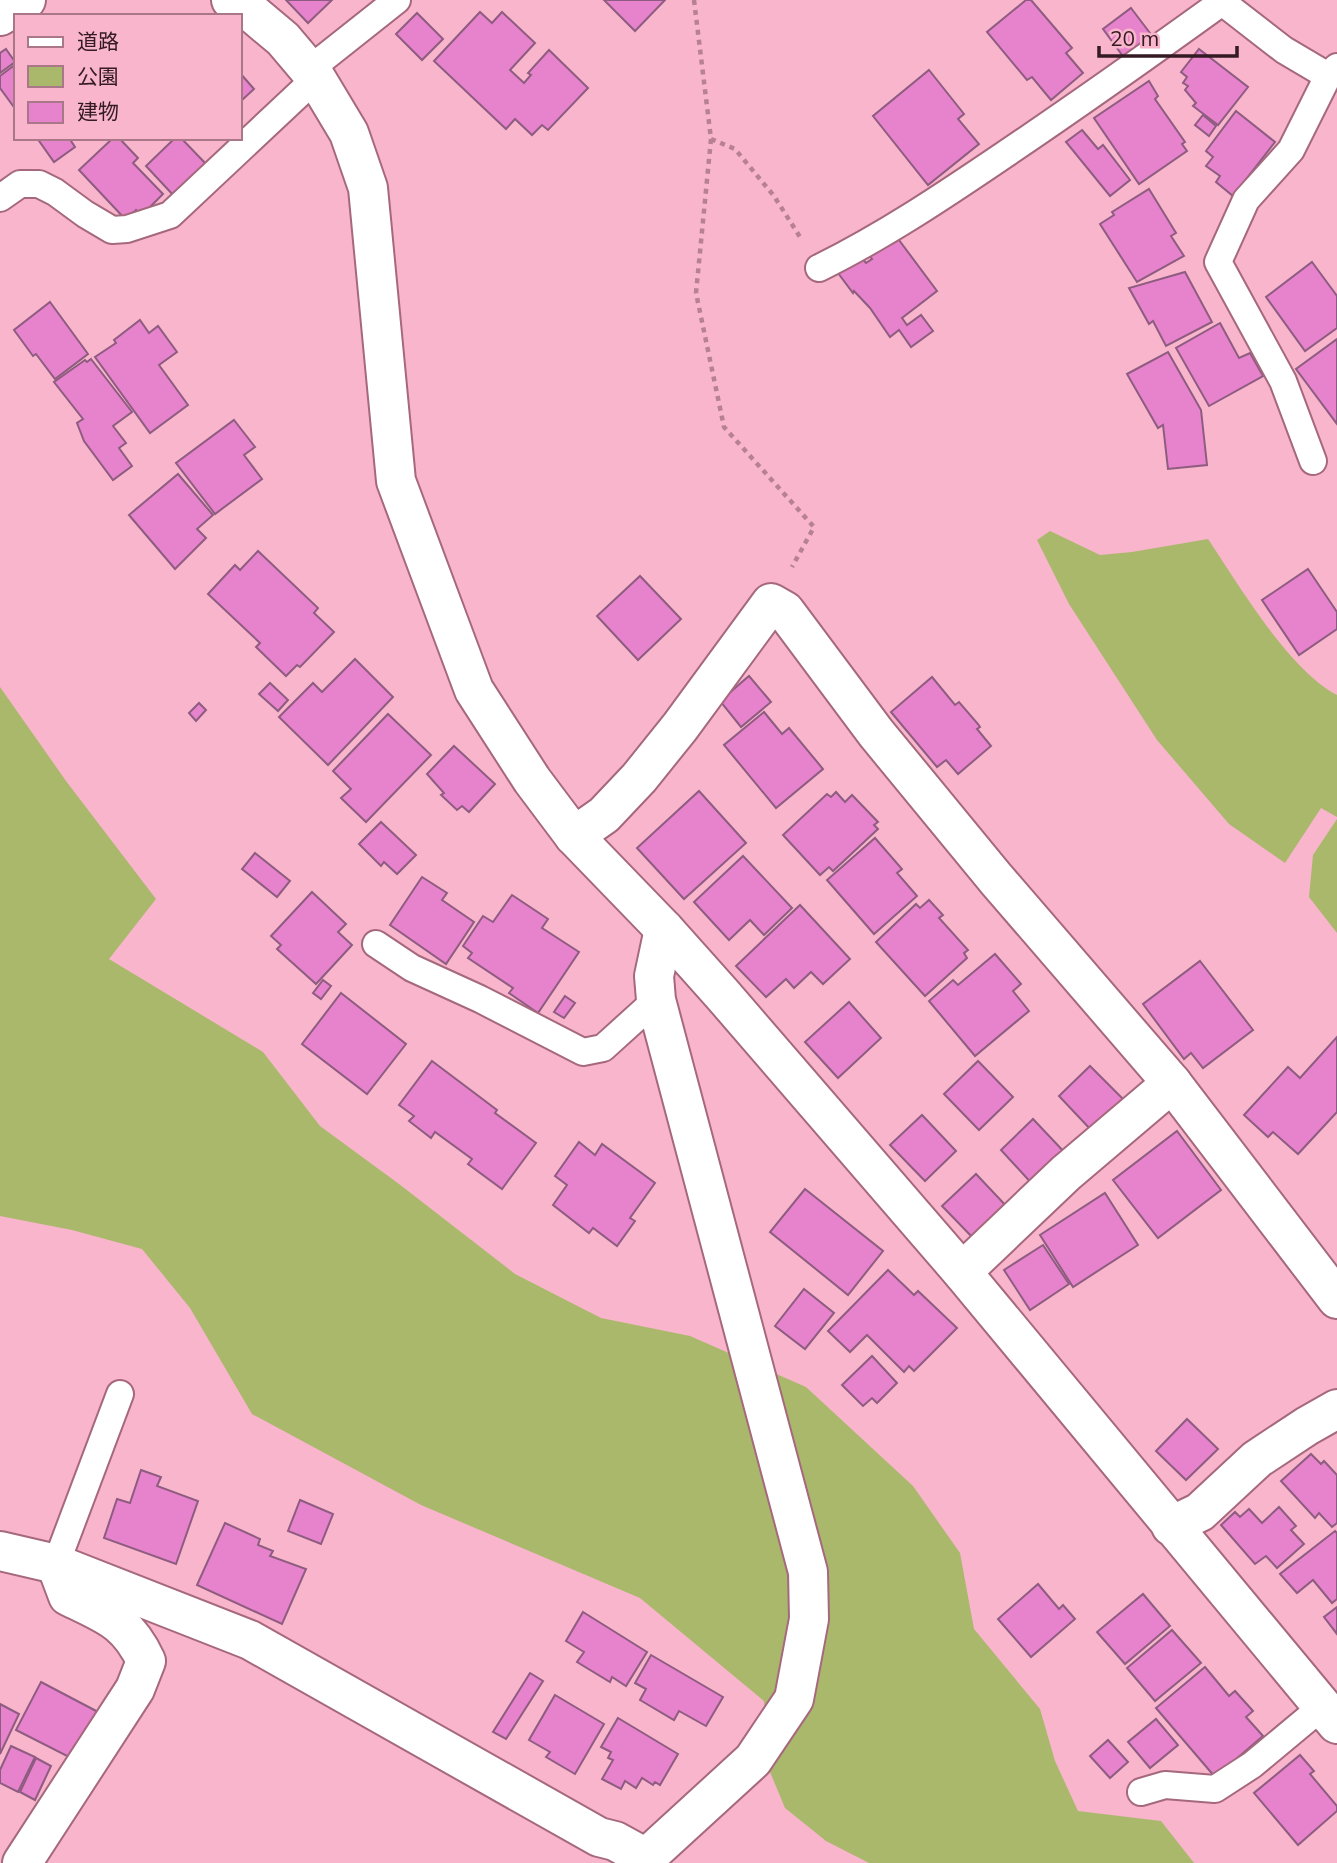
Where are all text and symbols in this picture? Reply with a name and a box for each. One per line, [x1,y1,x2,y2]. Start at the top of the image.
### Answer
legend [14,14,242,140]
scale bar [1099,14,1237,58]
text: 20 m [1110,25,1159,51]
text: 道路 [77,28,119,54]
text: 公園 [77,63,119,89]
text: 建物 [77,98,119,124]

